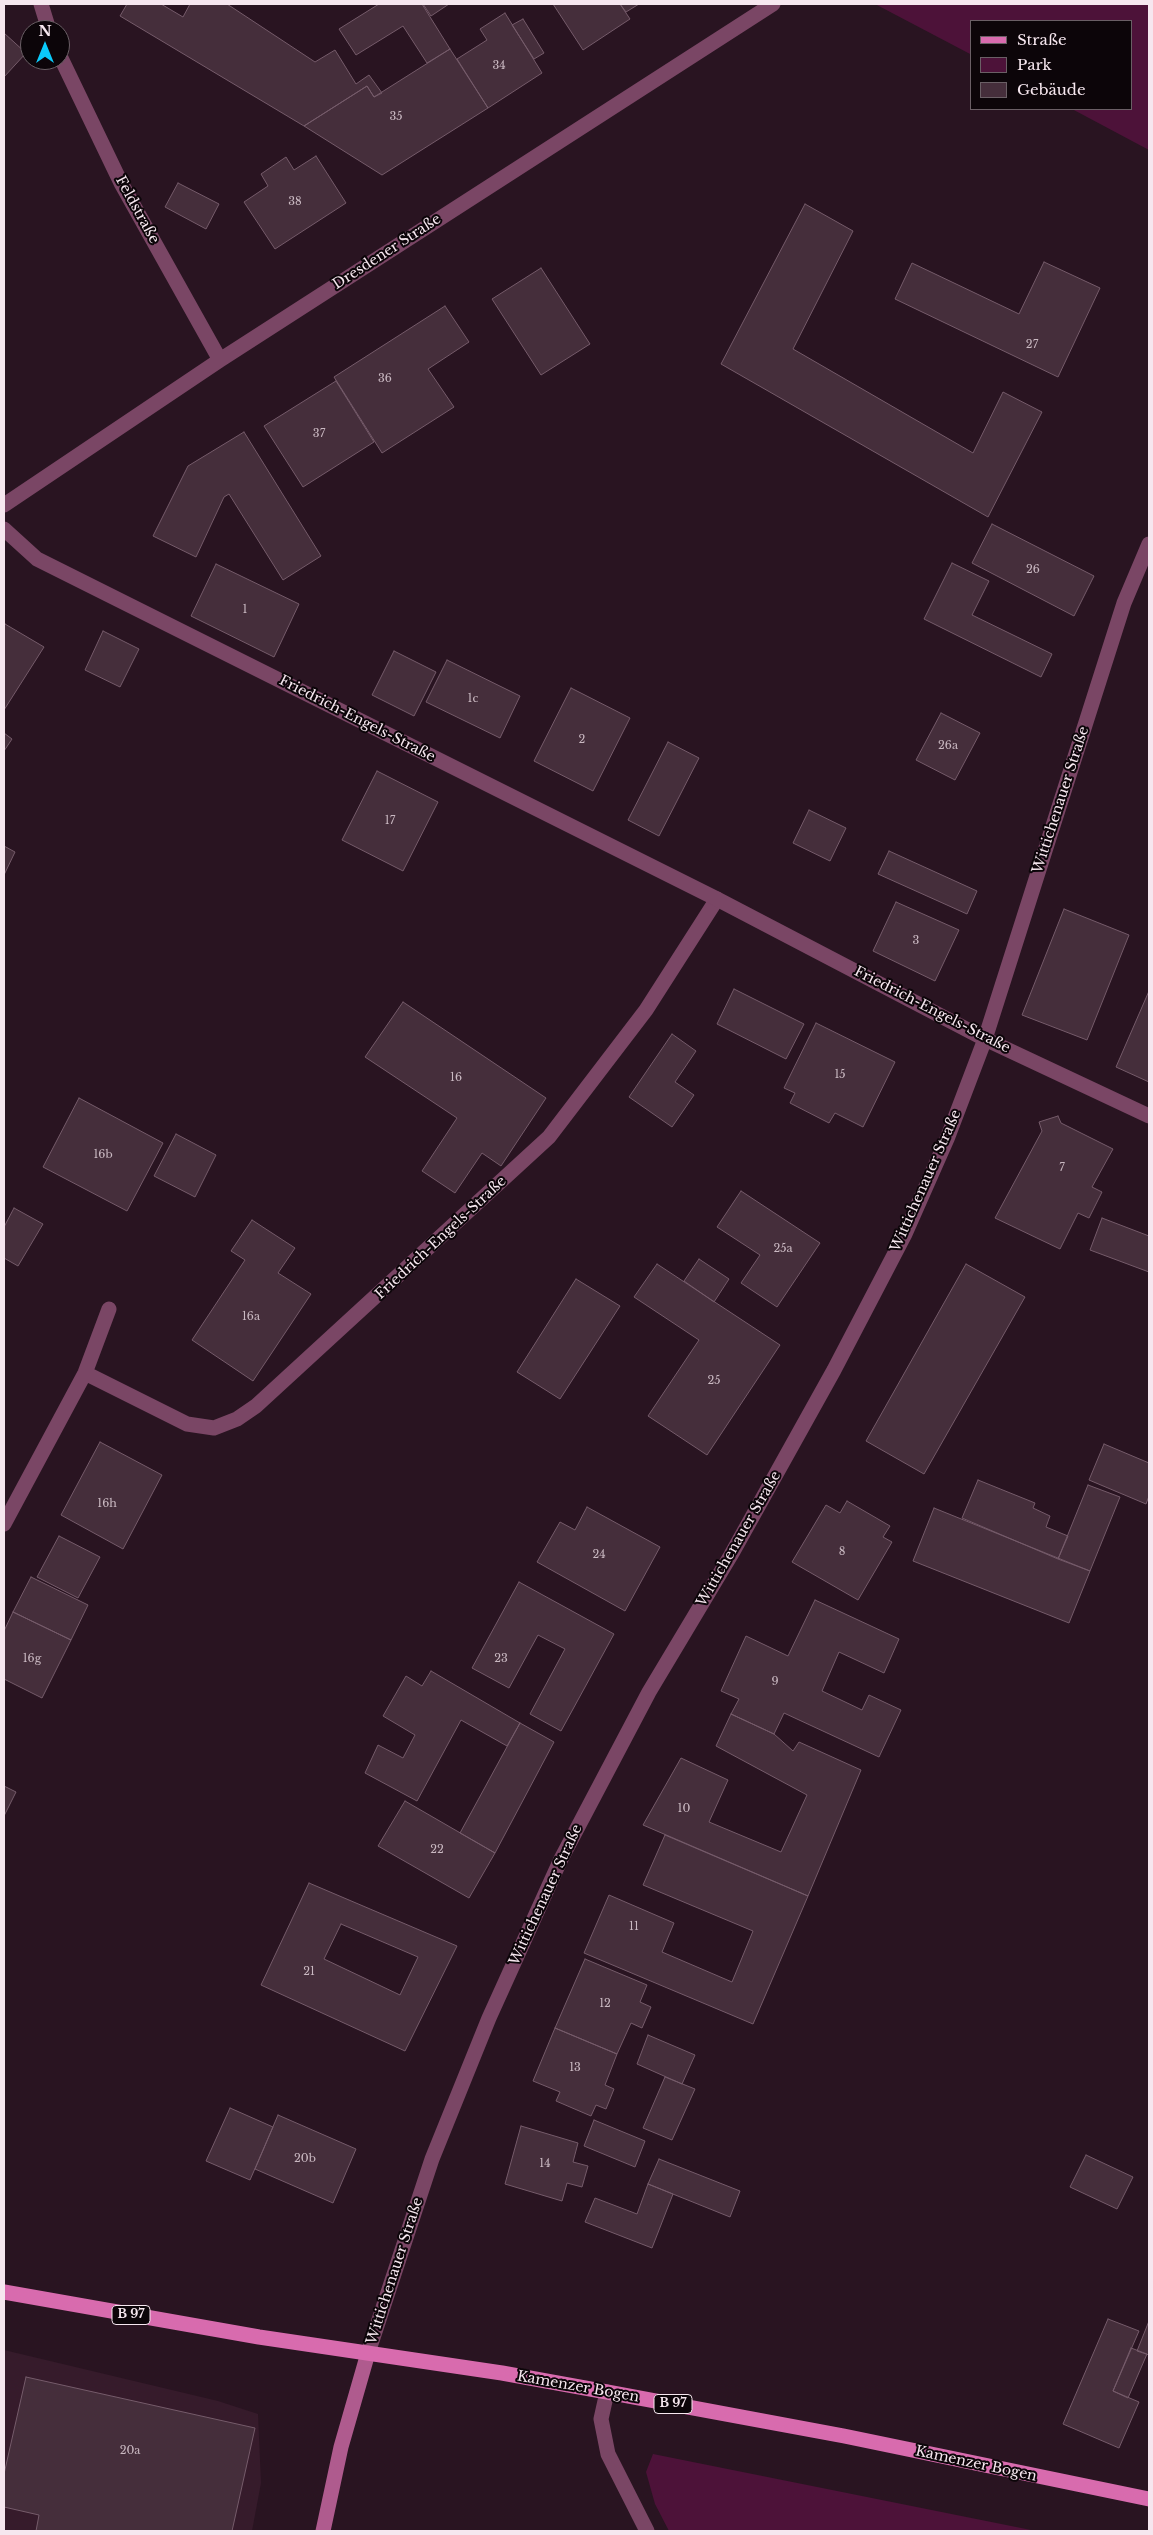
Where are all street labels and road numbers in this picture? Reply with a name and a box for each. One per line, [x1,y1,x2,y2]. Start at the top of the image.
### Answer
street label: Feldstraße [112,173,162,247]
street label: Dresdener Straße [330,211,444,293]
street label: Friedrich-Engels-Straße [276,672,438,766]
street label: Wittichenauer Straße [1029,724,1093,876]
street label: Friedrich-Engels-Straße [851,963,1013,1057]
street label: Wittichenauer Straße [887,1108,965,1254]
street label: Friedrich-Engels-Straße [372,1173,510,1303]
street label: Wittichenauer Straße [693,1468,785,1610]
street label: Wittichenauer Straße [506,1822,586,1968]
street label: Wittichenauer Straße [363,2195,427,2347]
road number: B 97 [112,2306,150,2324]
street label: Kamenzer Bogen [516,2368,640,2406]
road number: B 97 [654,2394,692,2414]
street label: Kamenzer Bogen [914,2443,1038,2485]

